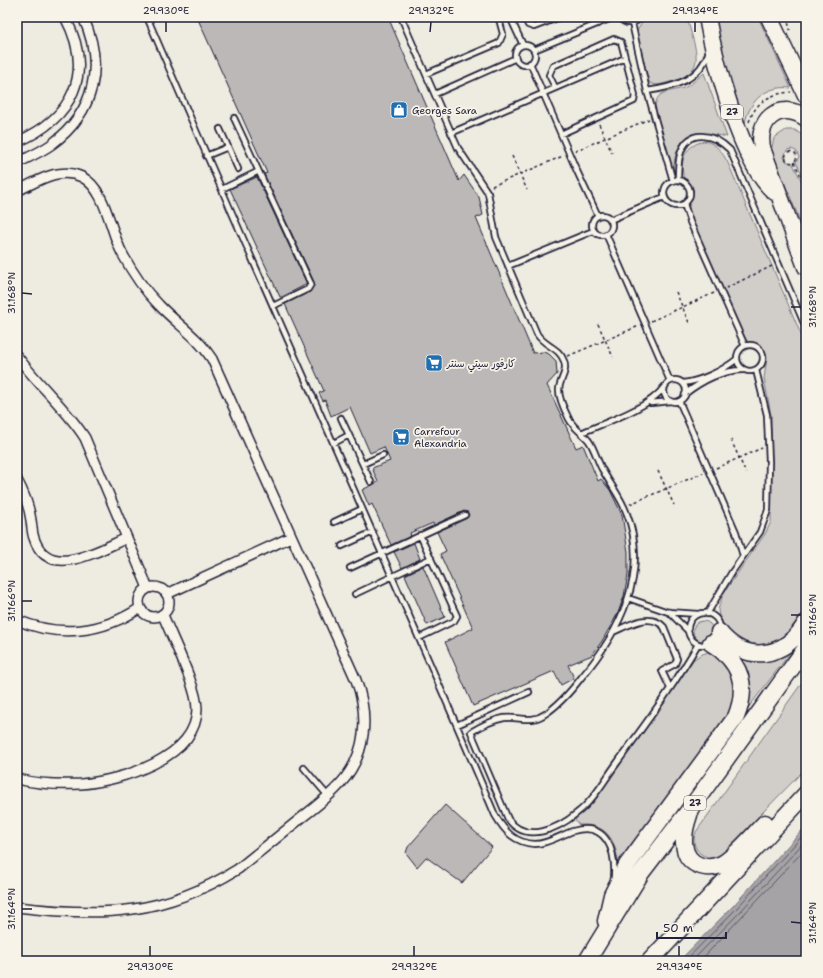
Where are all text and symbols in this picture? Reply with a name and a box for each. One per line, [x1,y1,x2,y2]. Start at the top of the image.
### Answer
text: 29.930°E [143,4,189,17]
text: 29.932°E [408,4,454,17]
text: 29.934°E [672,4,718,17]
shop icon: Georges Sara [389,100,409,120]
place label: Georges Sara [412,104,478,117]
road number: 27 [721,105,743,119]
text: 31.168°N [5,272,18,314]
text: 31.168°N [806,286,819,328]
supermarket icon: كارفور سيتي سنتر [424,353,444,373]
place label: كارفور سيتي سنتر [446,357,515,373]
place label: Carrefour Alexandria [414,425,468,450]
supermarket icon: Carrefour Alexandria [391,427,411,447]
text: 31.166°N [5,580,18,622]
text: 31.166°N [806,594,819,636]
road number: 27 [684,796,706,810]
text: 31.164°N [5,888,18,930]
text: 31.164°N [806,902,819,944]
scale bar [657,914,726,940]
text: 50 m [663,920,693,936]
text: 29.930°E [127,960,173,973]
text: 29.932°E [391,960,437,973]
text: 29.934°E [656,960,702,973]

